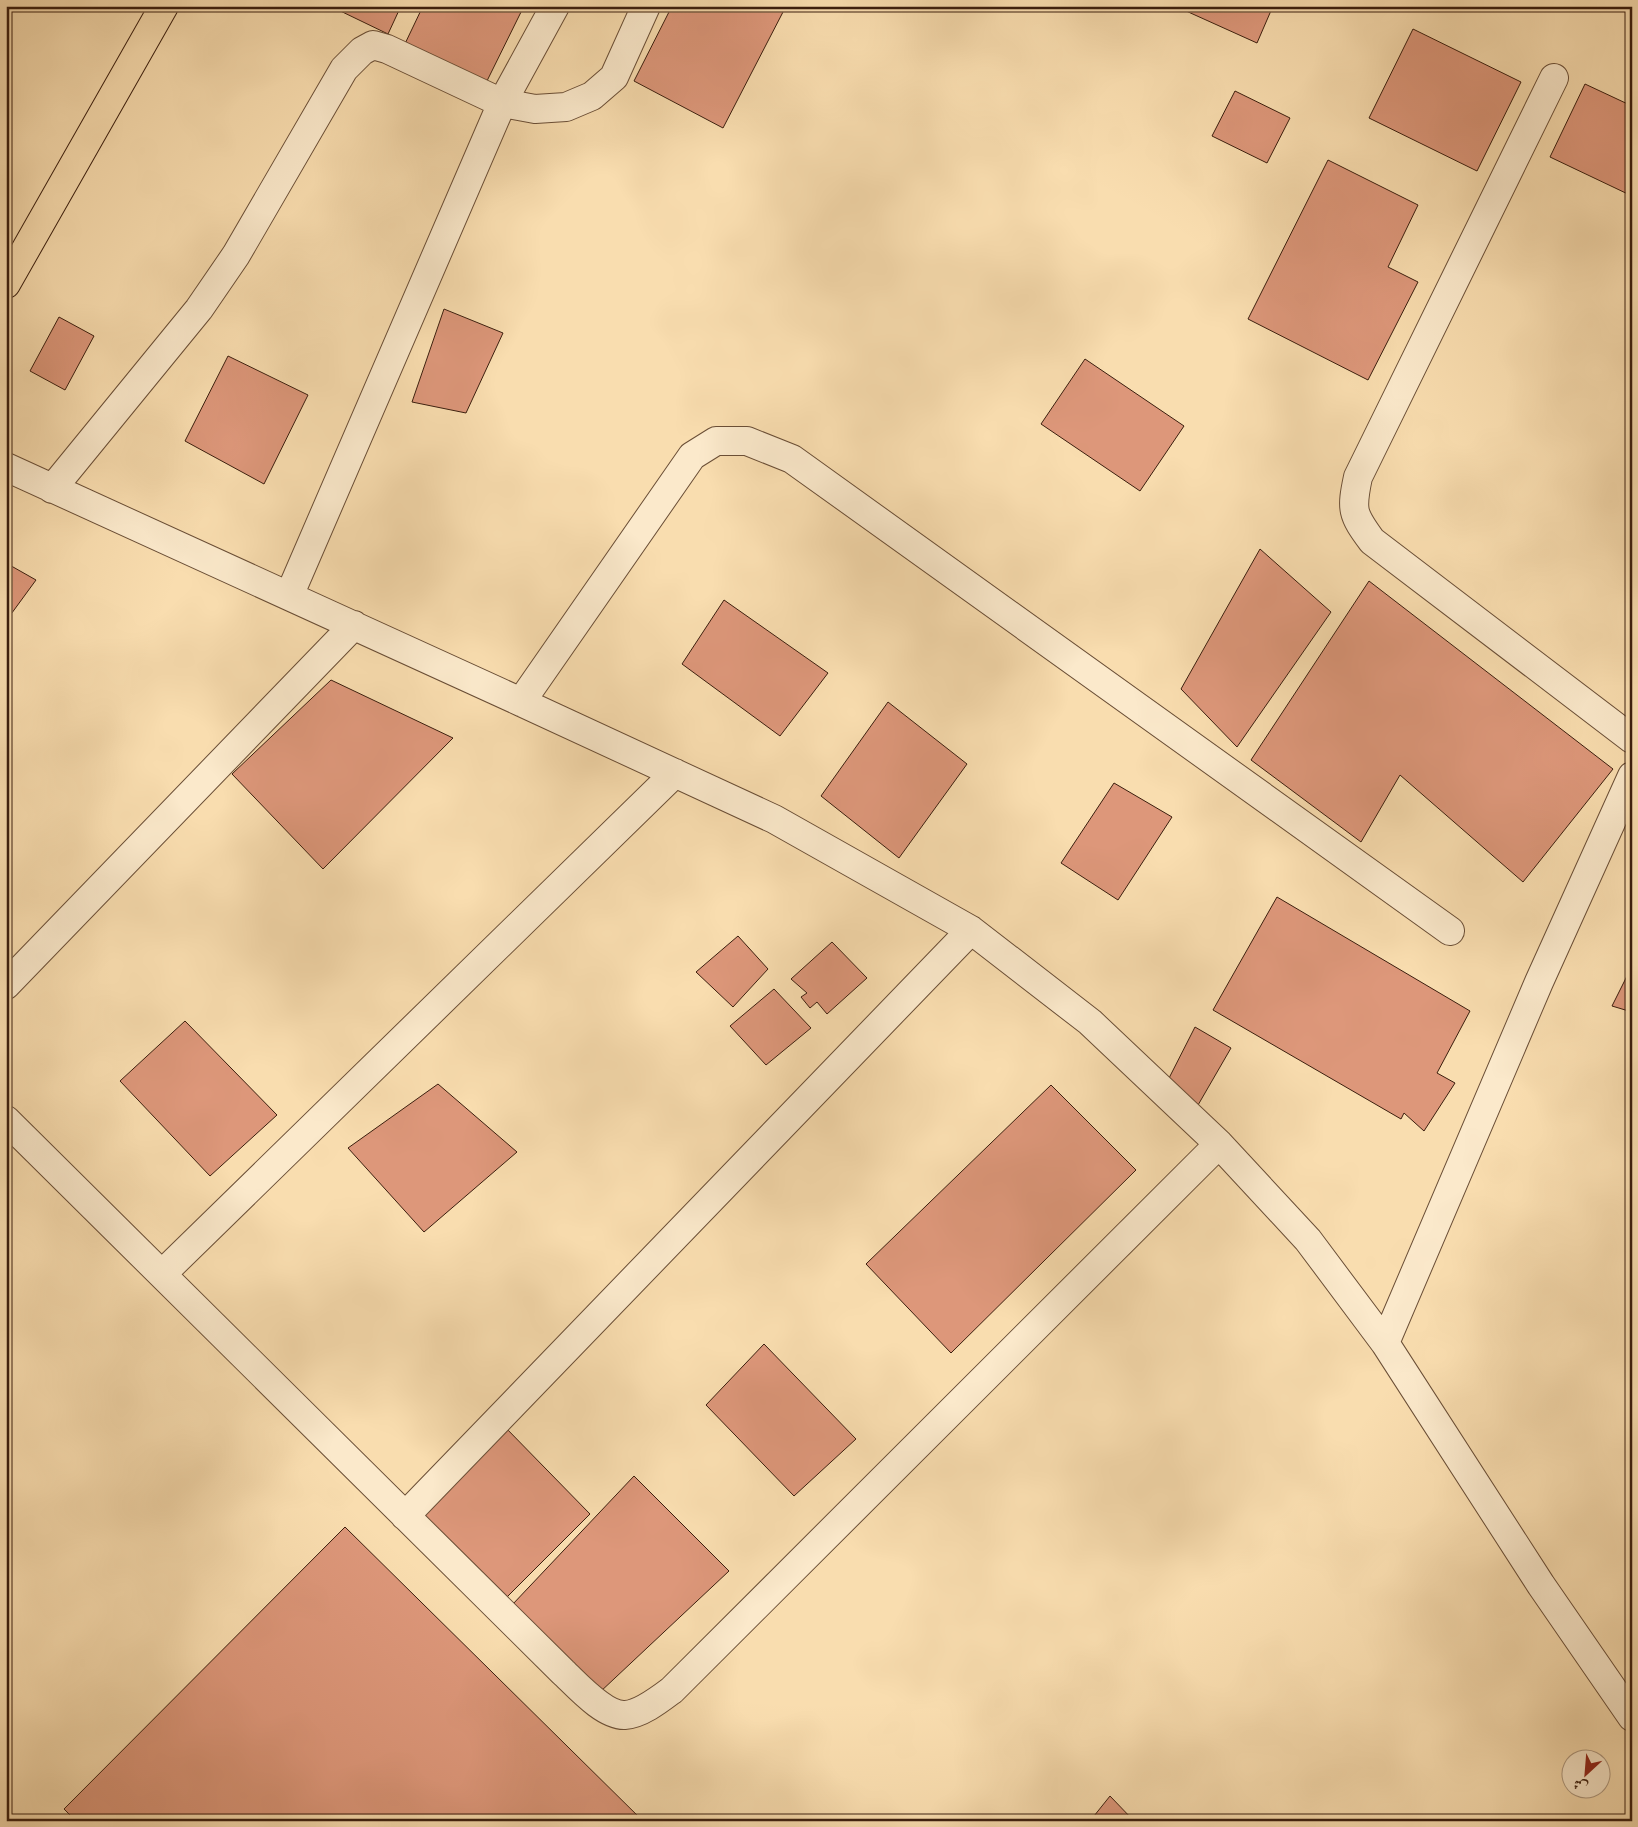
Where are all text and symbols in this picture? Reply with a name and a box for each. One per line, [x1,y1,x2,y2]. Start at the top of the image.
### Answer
north arrow [1560,1750,1610,1800]
text: ش [1570,1775,1590,1796]

